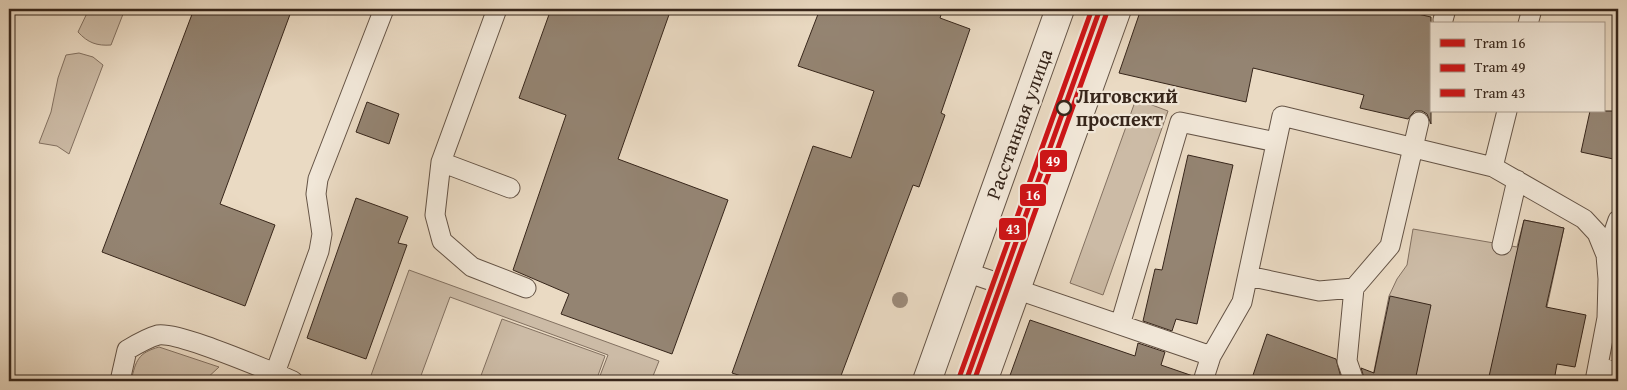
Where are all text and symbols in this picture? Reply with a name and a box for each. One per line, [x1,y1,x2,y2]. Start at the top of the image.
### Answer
legend [1430,22,1604,112]
text: Tram 16 [1474,32,1526,53]
street label: Расстанная улица [978,44,1059,203]
text: Tram 49 [1474,56,1526,77]
place label: Лиговский проспект [1076,81,1178,133]
text: Tram 43 [1474,82,1526,103]
marker: Лиговский проспект [1056,100,1072,116]
line badge: 49 [1039,149,1068,173]
text: 49 [1046,151,1060,171]
line badge: 16 [1019,183,1047,207]
text: 16 [1026,185,1040,205]
line badge: 43 [998,217,1027,241]
text: 43 [1006,219,1020,239]

